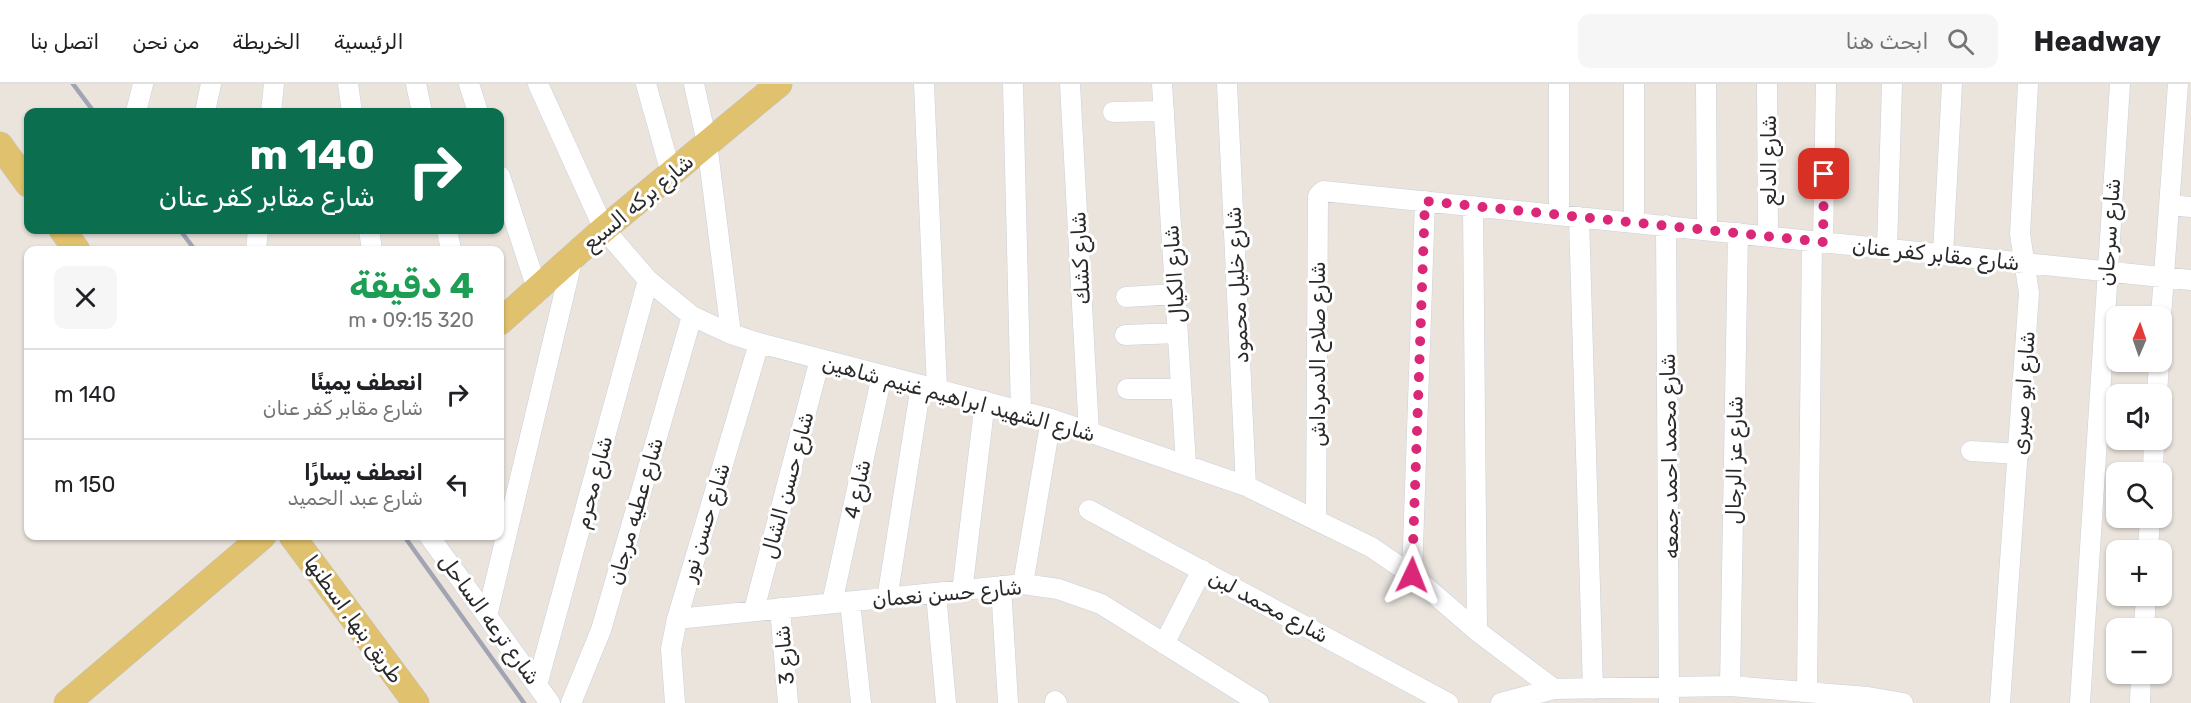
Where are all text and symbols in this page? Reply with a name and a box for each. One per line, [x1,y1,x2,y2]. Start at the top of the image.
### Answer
search box [1578,14,1998,68]
icon: search [1944,25,1977,58]
text: Headway [2034,25,2161,58]
text: ابحث هنا [1846,28,1929,55]
text: اتصل بنا [30,29,99,54]
text: من نحن [132,29,199,54]
text: الخريطة [232,29,301,54]
text: الرئيسية [334,29,404,54]
street label: شارع الدلع [1756,115,1784,205]
text: 140 m [249,130,375,180]
icon: right [396,132,474,210]
pin [1798,148,1849,199]
street label: شارع بركه السبع [578,149,700,258]
icon: arrive [1807,157,1840,190]
street label: شارع سرحان [2093,177,2127,287]
text: شارع مقابر كفر عنان [159,181,375,213]
street label: شارع خليل محمود [1220,206,1256,364]
street label: شارع كشك [1065,211,1097,305]
street label: شارع الكيال [1158,224,1192,324]
street label: شارع مقابر كفر عنان [1851,233,2021,277]
street label: شارع صلاح الدمرداش [1305,261,1332,447]
text: 4 دقيقة [349,264,474,307]
button: close [54,266,117,329]
north arrow [2106,306,2172,372]
map controls [2106,306,2172,684]
text: 320 m · 09:15 [348,308,474,332]
street label: شارع ابو صبرى [2006,330,2042,456]
street label: شارع الشهيد ابراهيم غنيم شاهين [819,350,1098,448]
street label: شارع محمد احمد جمعه [1655,353,1685,559]
text: انعطف يمينًا [310,369,423,396]
icon: right [441,378,474,411]
text: 140 m [54,381,116,408]
button: sound [2106,384,2172,450]
street label: شارع عز الرجال [1720,395,1750,525]
text: شارع مقابر كفر عنان [263,396,423,420]
street label: شارع حسن الشال [755,409,821,562]
street label: شارع محرم [569,433,619,532]
street label: شارع عطيه مرجان [602,434,670,588]
street label: شارع 4 [839,457,877,521]
text: انعطف يسارًا [304,459,423,486]
street label: شارع حسن نور [675,460,737,587]
button: search [2106,462,2172,528]
icon: left [441,468,474,501]
text: 150 m [54,471,115,498]
text: شارع عبد الحميد [287,486,423,510]
button: + [2106,540,2172,606]
position arrow [1380,543,1444,607]
street label: شارع ترعه الساحل [433,549,546,690]
street label: طريق بنها, اسطنها [299,550,409,688]
street label: شارع محمد لبن [1204,564,1333,650]
street label: شارع حسن نعمان [871,574,1023,614]
button: − [2106,618,2172,684]
street label: شارع 3 [769,624,801,686]

